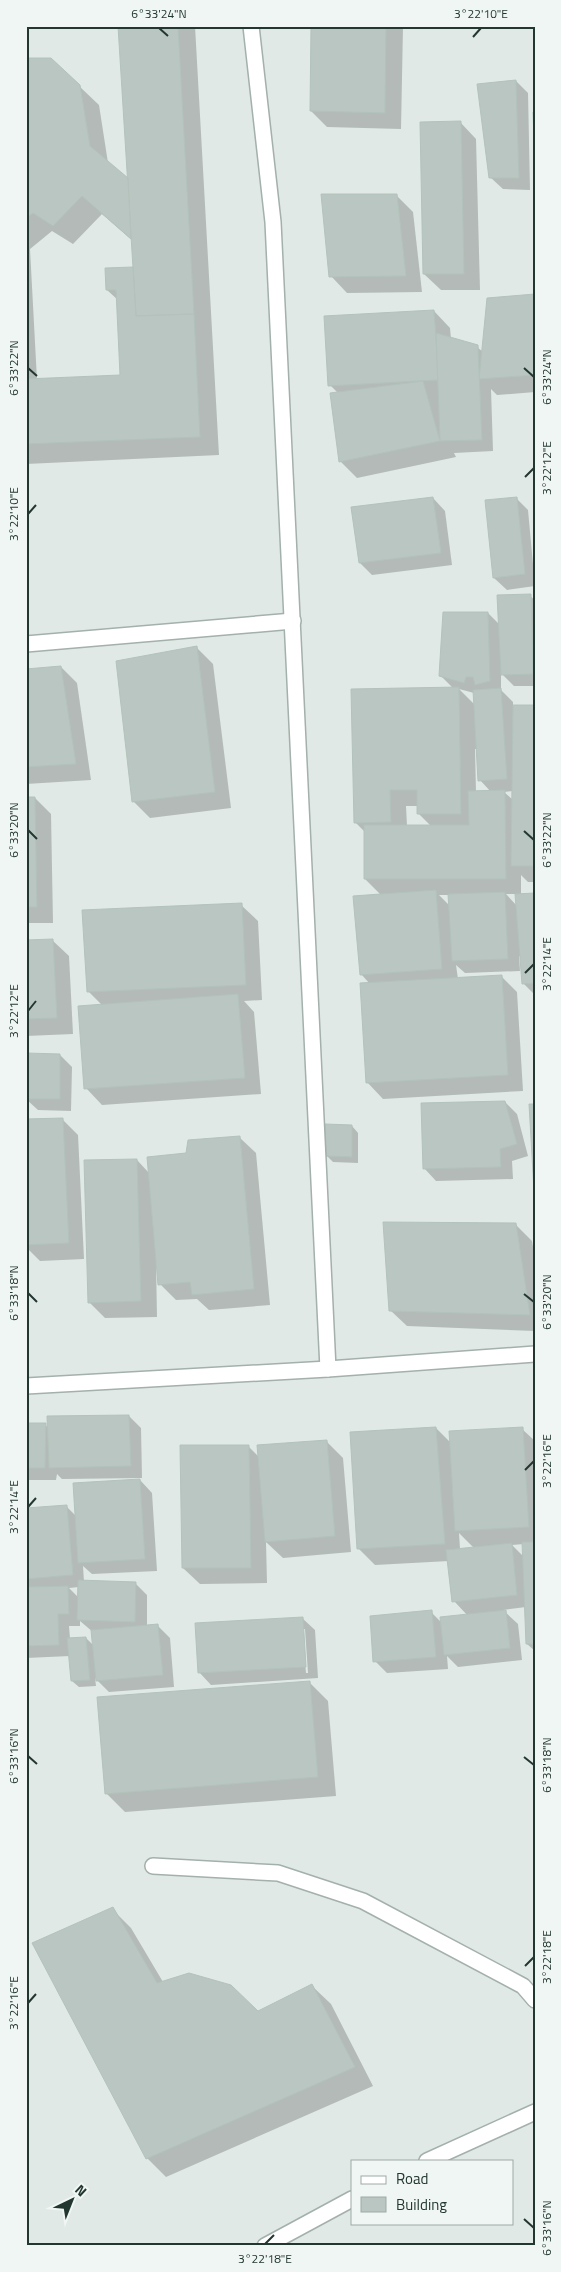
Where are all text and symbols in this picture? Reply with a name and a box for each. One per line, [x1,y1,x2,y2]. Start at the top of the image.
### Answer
text: 6°33'24"N [131,4,187,23]
text: 3°22'10"E [454,4,508,23]
text: 6°33'22"N [4,340,23,396]
text: 6°33'24"N [537,349,556,405]
text: 3°22'12"E [537,441,556,495]
text: 3°22'10"E [4,487,23,541]
text: 6°33'20"N [4,802,23,858]
text: 6°33'22"N [537,812,556,868]
text: 3°22'14"E [537,937,556,991]
text: 3°22'12"E [4,984,23,1038]
text: 6°33'18"N [4,1265,23,1321]
text: 6°33'20"N [537,1274,556,1330]
text: 3°22'16"E [537,1434,556,1488]
text: 3°22'14"E [4,1480,23,1534]
text: 6°33'16"N [4,1728,23,1784]
text: 6°33'18"N [537,1737,556,1793]
text: 3°22'18"E [537,1930,556,1984]
text: 3°22'16"E [4,1976,23,2030]
legend [351,2160,514,2224]
text: Road [396,2167,428,2190]
north arrow [48,2174,98,2224]
text: N [70,2179,92,2201]
text: Building [396,2193,447,2216]
text: 6°33'16"N [537,2200,556,2256]
text: 3°22'18"E [238,2249,292,2268]

